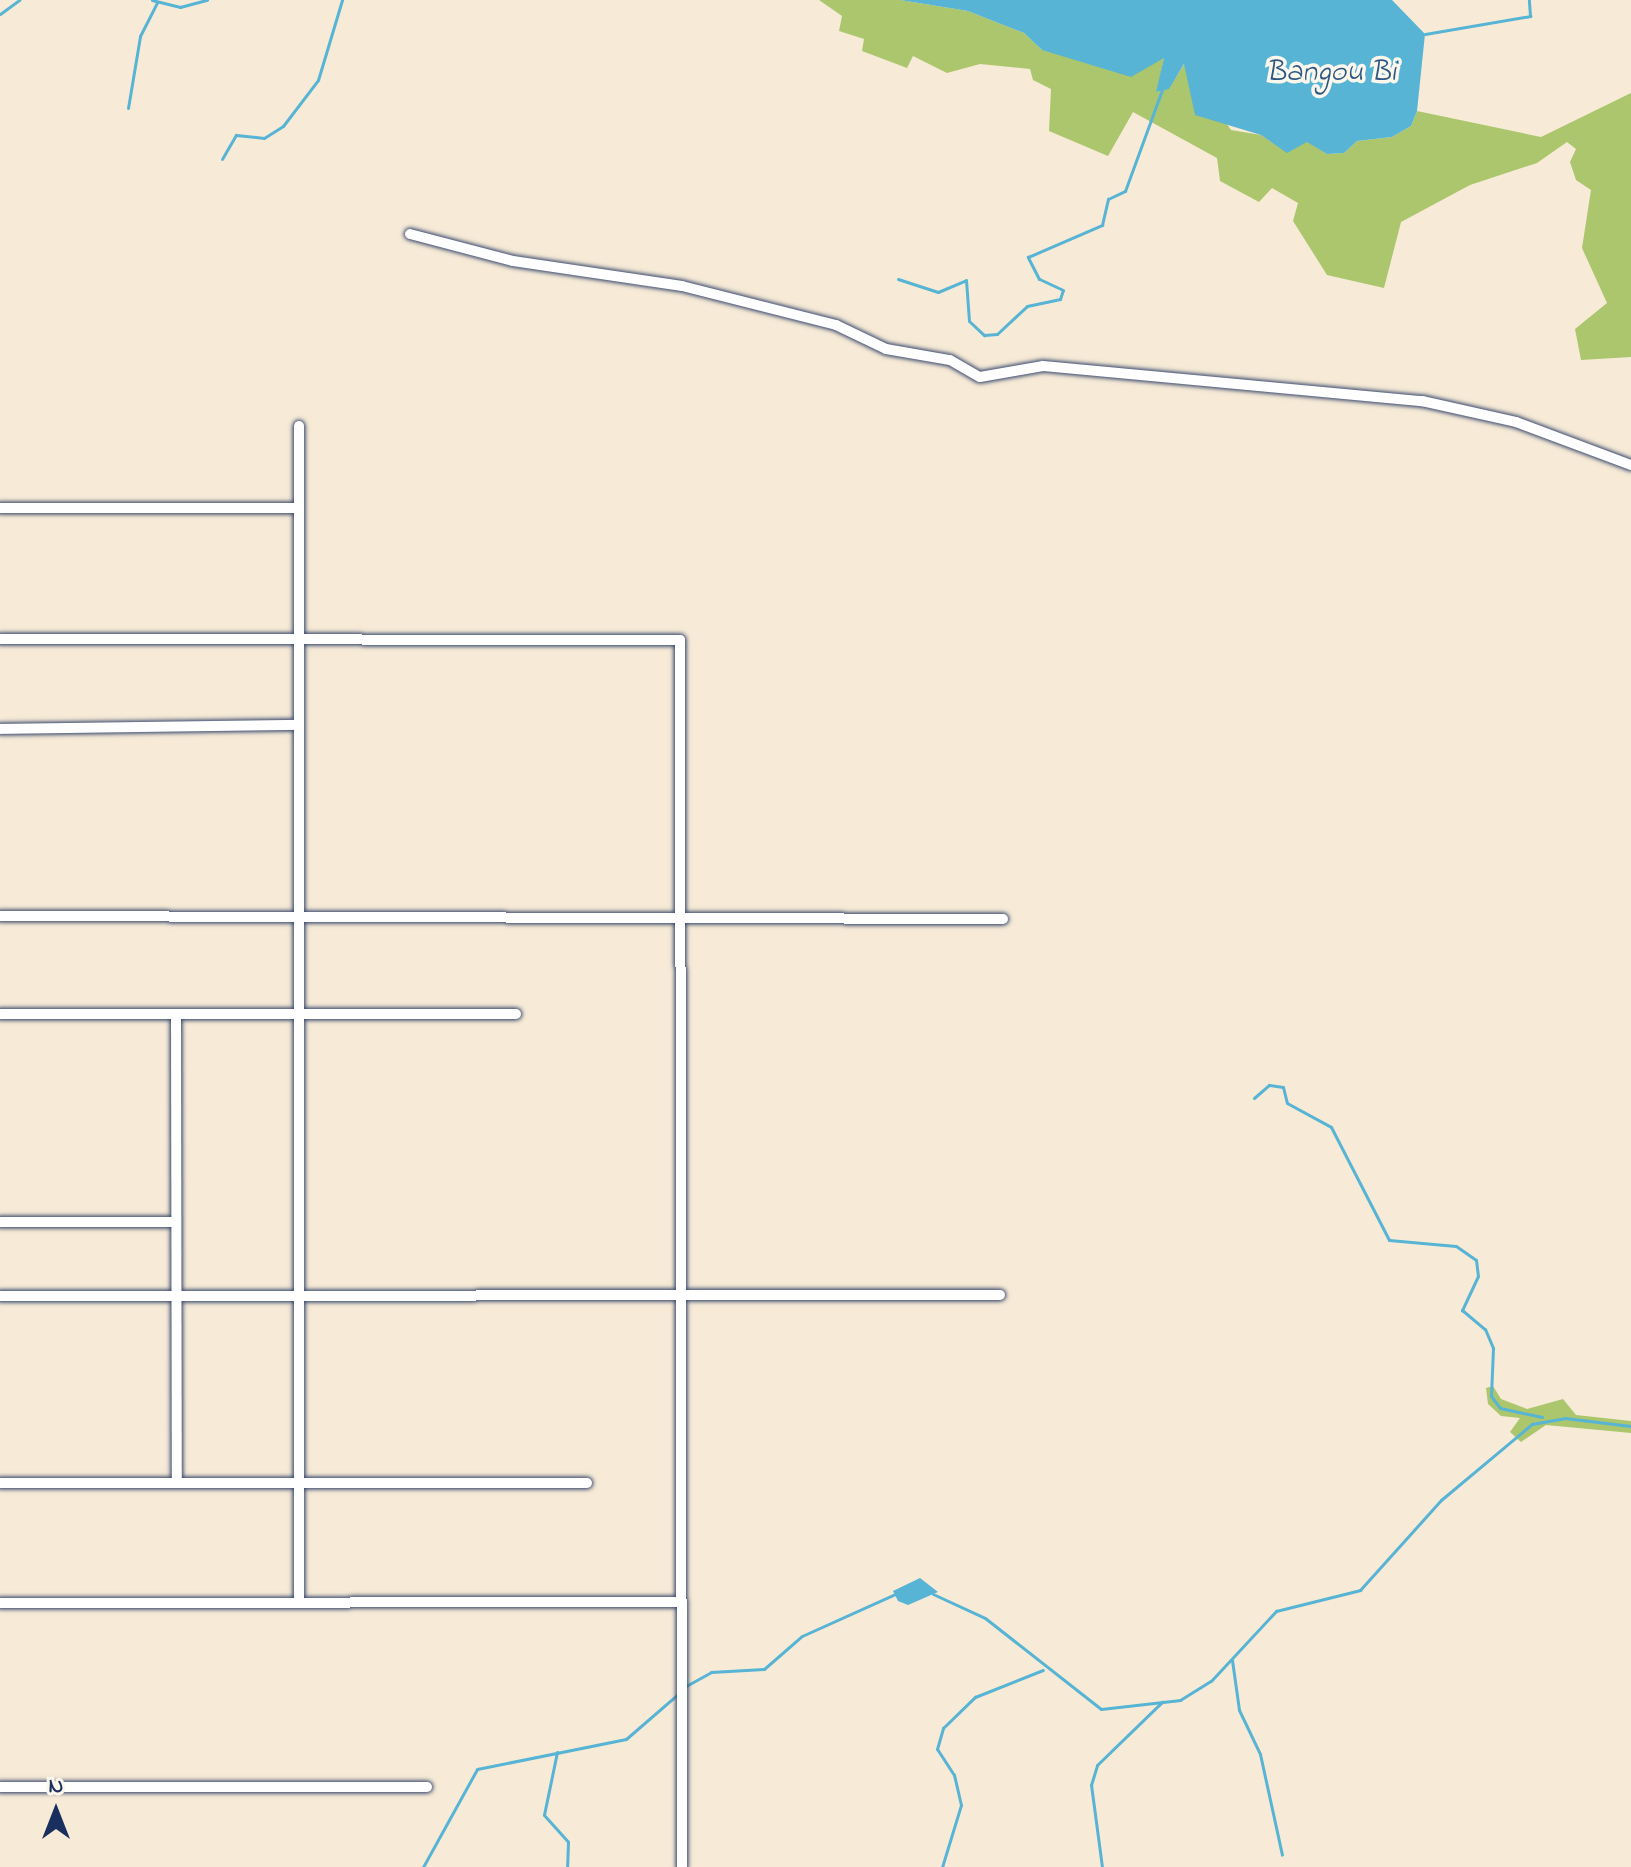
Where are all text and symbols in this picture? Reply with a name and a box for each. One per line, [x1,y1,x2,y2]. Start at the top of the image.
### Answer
water label: Bangou Bi [1266,55,1396,91]
north arrow [16,1771,96,1851]
text: N [49,1771,63,1803]

